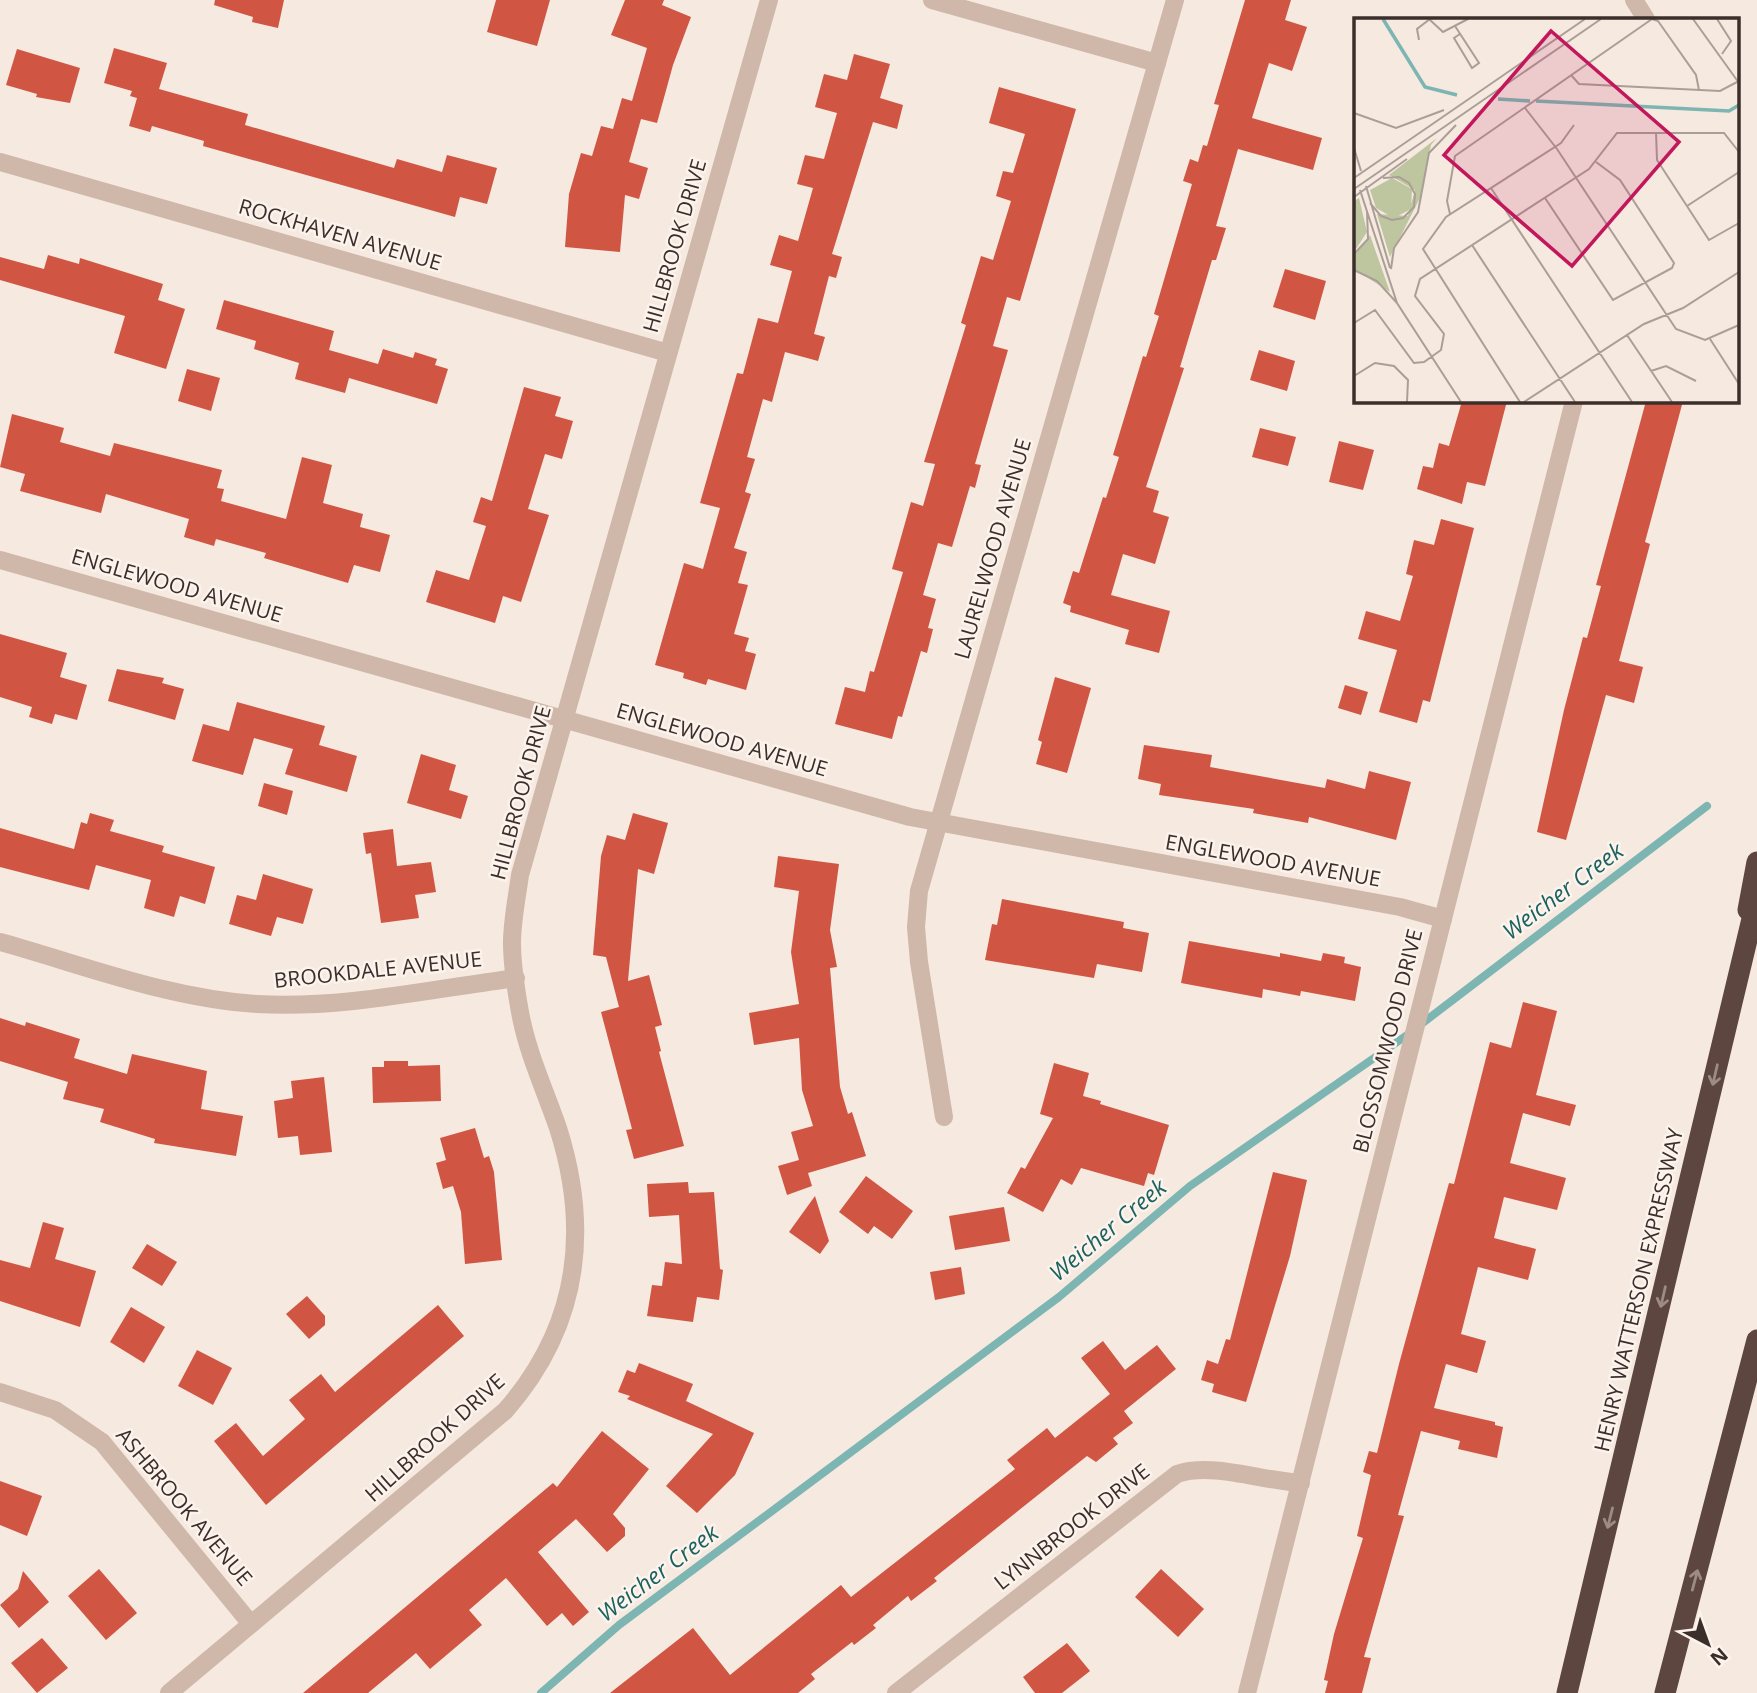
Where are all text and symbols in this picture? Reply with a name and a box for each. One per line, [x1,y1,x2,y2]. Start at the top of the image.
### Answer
inset map [1354,18,1740,402]
street label: HILLBROOK DRIVE [636,156,712,336]
street label: ROCKHAVEN AVENUE [236,192,445,276]
street label: LAURELWOOD AVENUE [947,435,1037,662]
street label: ENGLEWOOD AVENUE [68,541,286,629]
street label: ENGLEWOOD AVENUE [613,695,831,783]
street label: HILLBROOK DRIVE [483,703,557,883]
street label: ENGLEWOOD AVENUE [1163,827,1383,893]
water label: Weicher Creek [1495,834,1630,946]
street label: BLOSSOMWOOD DRIVE [1346,926,1428,1156]
street label: BROOKDALE AVENUE [273,944,483,994]
one-way arrow [1708,1063,1721,1086]
street label: HENRY WATTERSON EXPRESSWAY [1587,1125,1689,1454]
water label: Weicher Creek [1042,1170,1173,1288]
one-way arrow [1656,1285,1669,1308]
street label: HILLBROOK DRIVE [358,1367,510,1508]
street label: ASHBROOK AVENUE [110,1422,259,1591]
street label: LYNNBROOK DRIVE [988,1457,1155,1596]
one-way arrow [1603,1506,1616,1529]
water label: Weicher Creek [590,1516,725,1628]
one-way arrow [1689,1569,1702,1592]
north arrow [1673,1609,1743,1679]
text: N [1705,1642,1734,1672]

